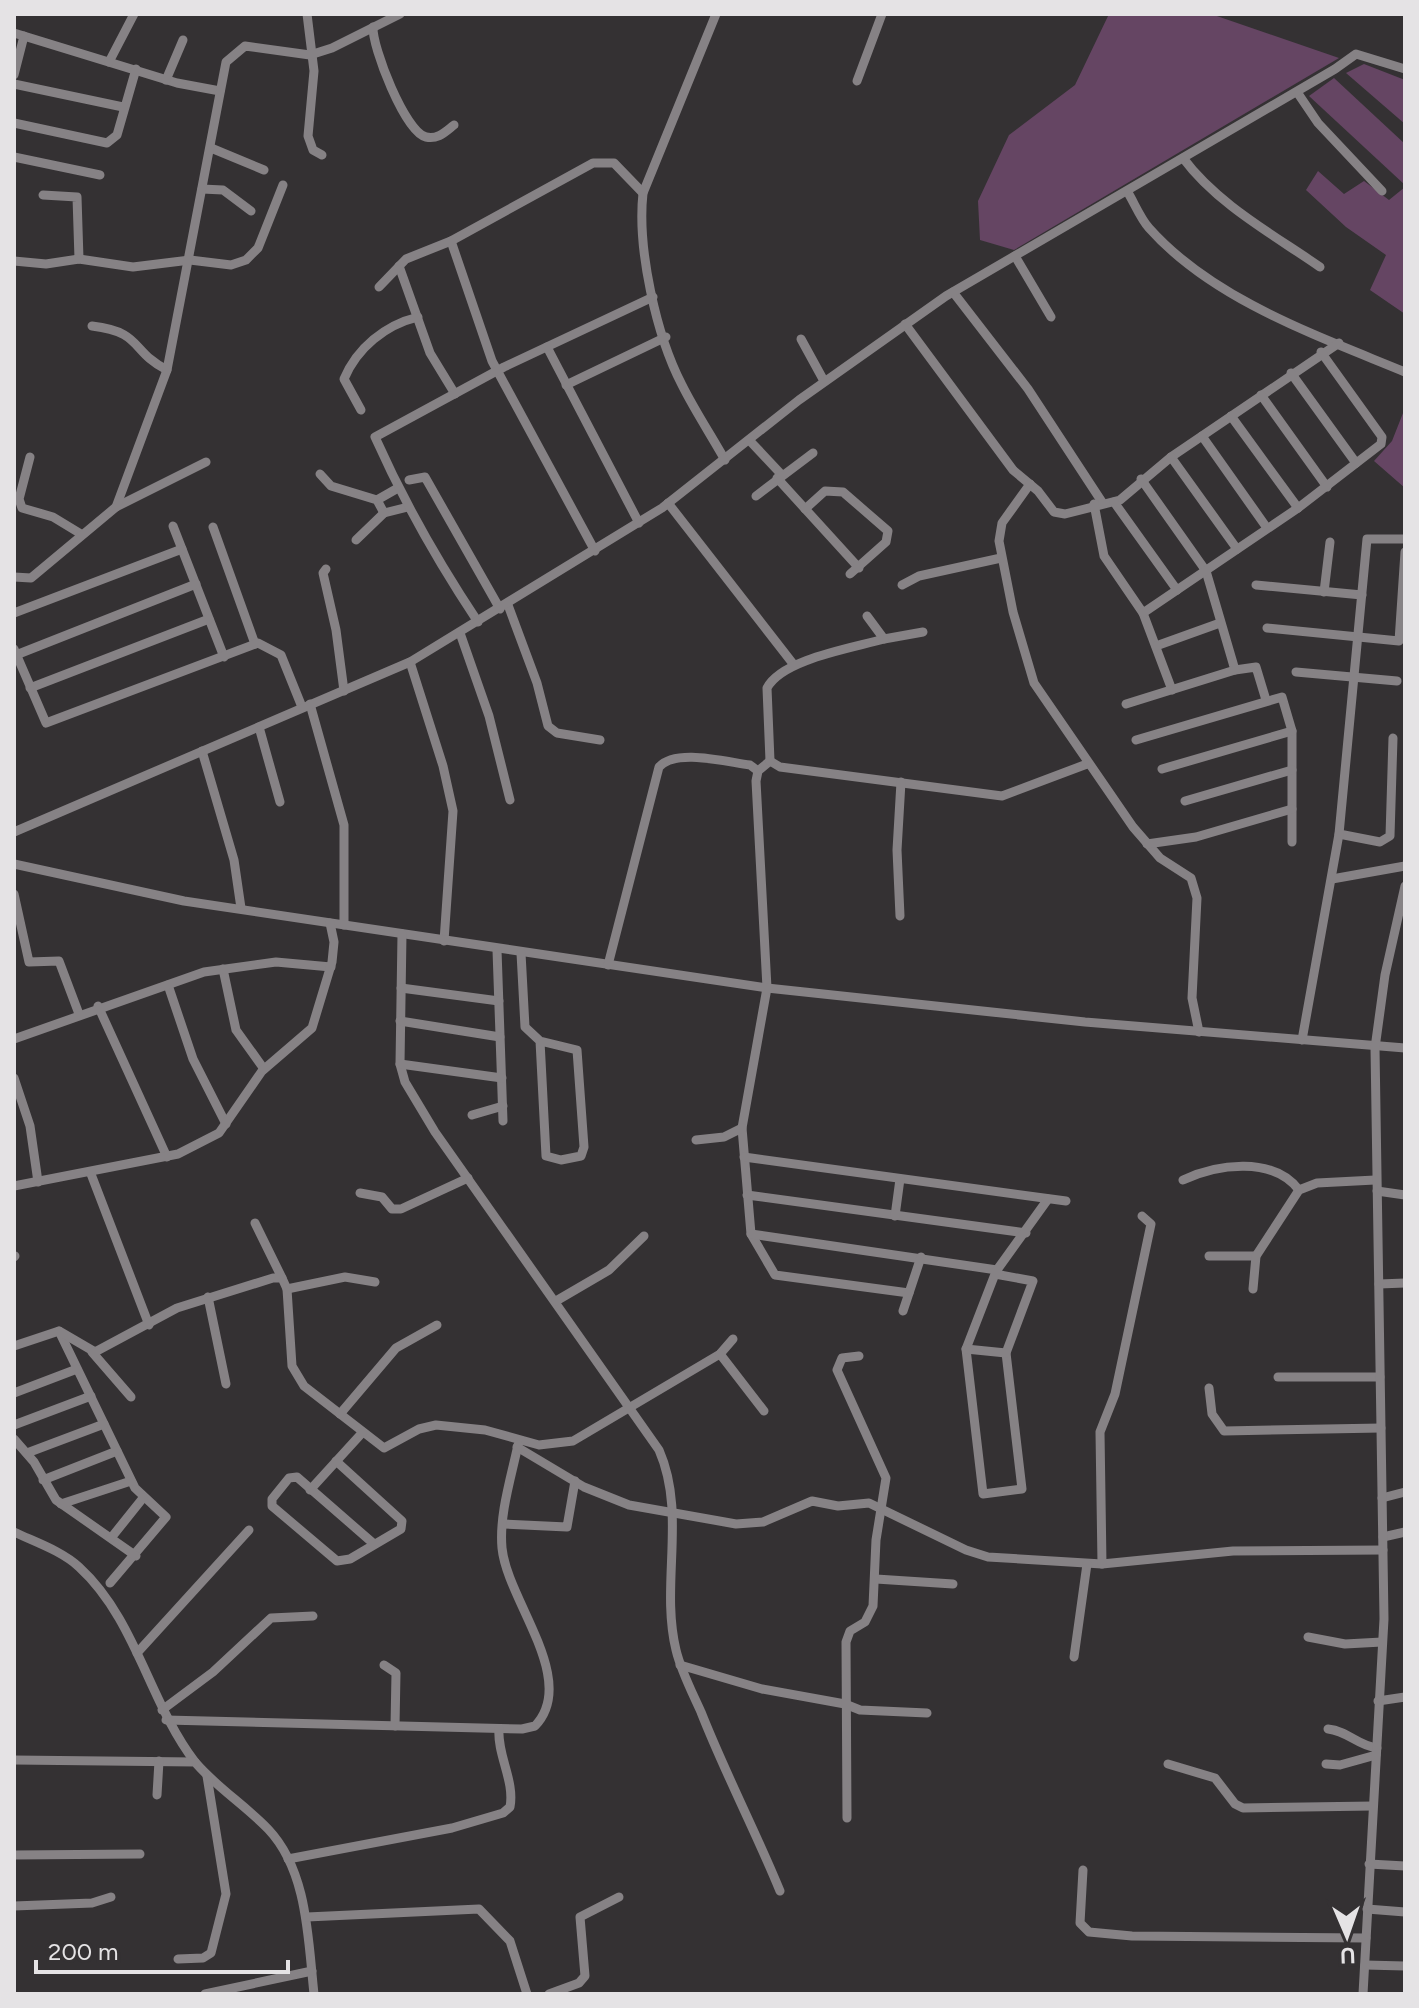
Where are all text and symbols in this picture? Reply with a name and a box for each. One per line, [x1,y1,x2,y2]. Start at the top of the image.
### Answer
north arrow [1307,1896,1387,1976]
scale bar [36,1924,288,1974]
text: 200 m [48,1937,119,1966]
text: U [1339,1942,1356,1969]

